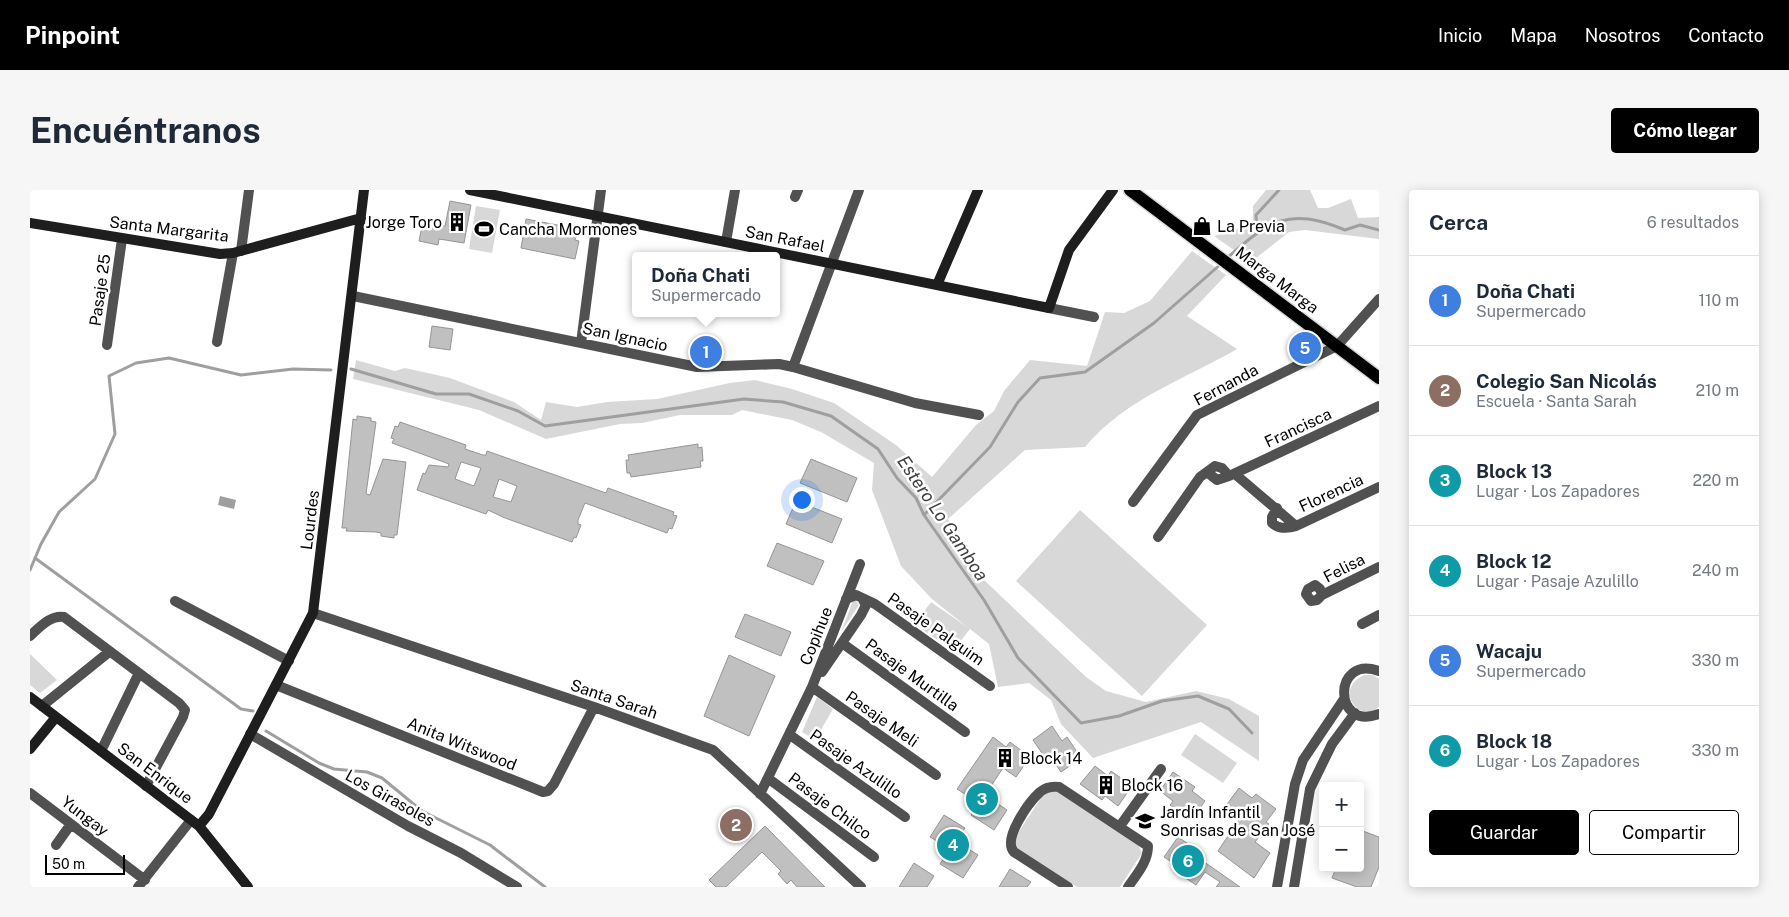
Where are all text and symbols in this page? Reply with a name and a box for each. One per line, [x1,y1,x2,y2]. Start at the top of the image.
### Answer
text: Pinpoint [25,21,120,49]
text: Inicio [1438,25,1482,46]
text: Mapa [1510,25,1557,46]
text: Nosotros [1585,25,1660,46]
text: Contacto [1688,25,1764,46]
button: Cómo llegar [1611,108,1759,153]
text: Encuéntranos [30,110,261,151]
text: Cerca [1429,210,1488,235]
building icon: Jorge Toro [446,211,468,233]
street label: Santa Margarita [108,212,230,246]
place label: Jorge Toro [366,213,442,232]
text: 6 resultados [1647,213,1739,232]
shop icon: La Previa [1191,215,1213,237]
place label: La Previa [1217,217,1285,236]
sports icon: Cancha Mormones [473,218,495,240]
place label: Cancha Mormones [499,220,637,239]
street label: San Rafael [743,222,827,256]
street label: Marga Marga [1232,243,1322,317]
popup [632,252,780,317]
street label: Pasaje 25 [86,253,114,327]
text: Doña Chati [651,264,750,286]
text: Doña Chati [1476,280,1575,302]
text: Supermercado [651,286,761,305]
text: 1 [1442,291,1448,310]
text: 110 m [1698,291,1739,310]
text: Supermercado [1476,302,1586,321]
street label: San Ignacio [581,319,669,355]
pin: 5 [1289,329,1321,367]
pin: 1 [690,333,722,371]
street label: Fernanda [1191,360,1261,410]
text: Colegio San Nicolás [1476,370,1657,392]
text: 2 [1440,381,1450,400]
text: 210 m [1695,381,1739,400]
text: Escuela · Santa Sarah [1476,392,1637,411]
street label: Francisca [1262,404,1334,452]
water label: Estero Lo Gamboa [893,451,993,585]
text: Block 13 [1476,460,1552,482]
street label: Florencia [1296,470,1366,516]
text: 3 [1440,471,1450,490]
text: 220 m [1692,471,1739,490]
text: Lugar · Los Zapadores [1476,482,1640,501]
your location [789,487,815,513]
street label: Lourdes [297,489,323,551]
street label: Felisa [1320,550,1368,586]
text: Block 12 [1476,550,1551,572]
text: 4 [1440,561,1450,580]
text: 240 m [1692,561,1739,580]
text: Lugar · Pasaje Azulillo [1476,572,1639,591]
street label: Pasaje Palguim [884,589,988,669]
street label: Copihue [796,604,836,668]
street label: Pasaje Murtilla [862,635,962,715]
text: Wacaju [1476,640,1542,662]
text: 5 [1440,651,1450,670]
text: 330 m [1692,651,1739,670]
text: Supermercado [1476,662,1586,681]
street label: Santa Sarah [568,675,660,723]
street label: Pasaje Meli [842,687,922,751]
street label: Anita Witswood [404,713,520,775]
street label: Pasaje Azulillo [806,725,906,803]
text: Block 18 [1476,730,1552,752]
street label: San Enrique [113,738,197,808]
text: 6 [1440,741,1450,760]
text: 330 m [1692,741,1739,760]
building icon: Block 14 [994,747,1016,769]
place label: Block 14 [1020,749,1082,768]
text: Lugar · Los Zapadores [1476,752,1640,771]
street label: Los Girasoles [342,766,438,830]
street label: Pasaje Chilco [785,769,875,843]
building icon: Block 16 [1095,774,1117,796]
place label: Block 16 [1121,776,1183,795]
pin: 3 [966,780,998,818]
map controls [1319,782,1364,872]
button: + [1319,782,1364,827]
street label: Yungay [58,792,113,840]
place label: Jardín Infantil Sonrisas de San José [1160,803,1315,840]
pin: 2 [720,806,752,844]
school or university icon: Jardín Infantil Sonrisas de San José [1134,810,1156,832]
button: Guardar [1429,810,1579,855]
button: Compartir [1589,810,1739,855]
pin: 4 [937,826,969,864]
button: − [1319,827,1364,872]
pin: 6 [1172,842,1204,880]
scale bar [45,852,125,875]
text: 50 m [52,856,85,872]

